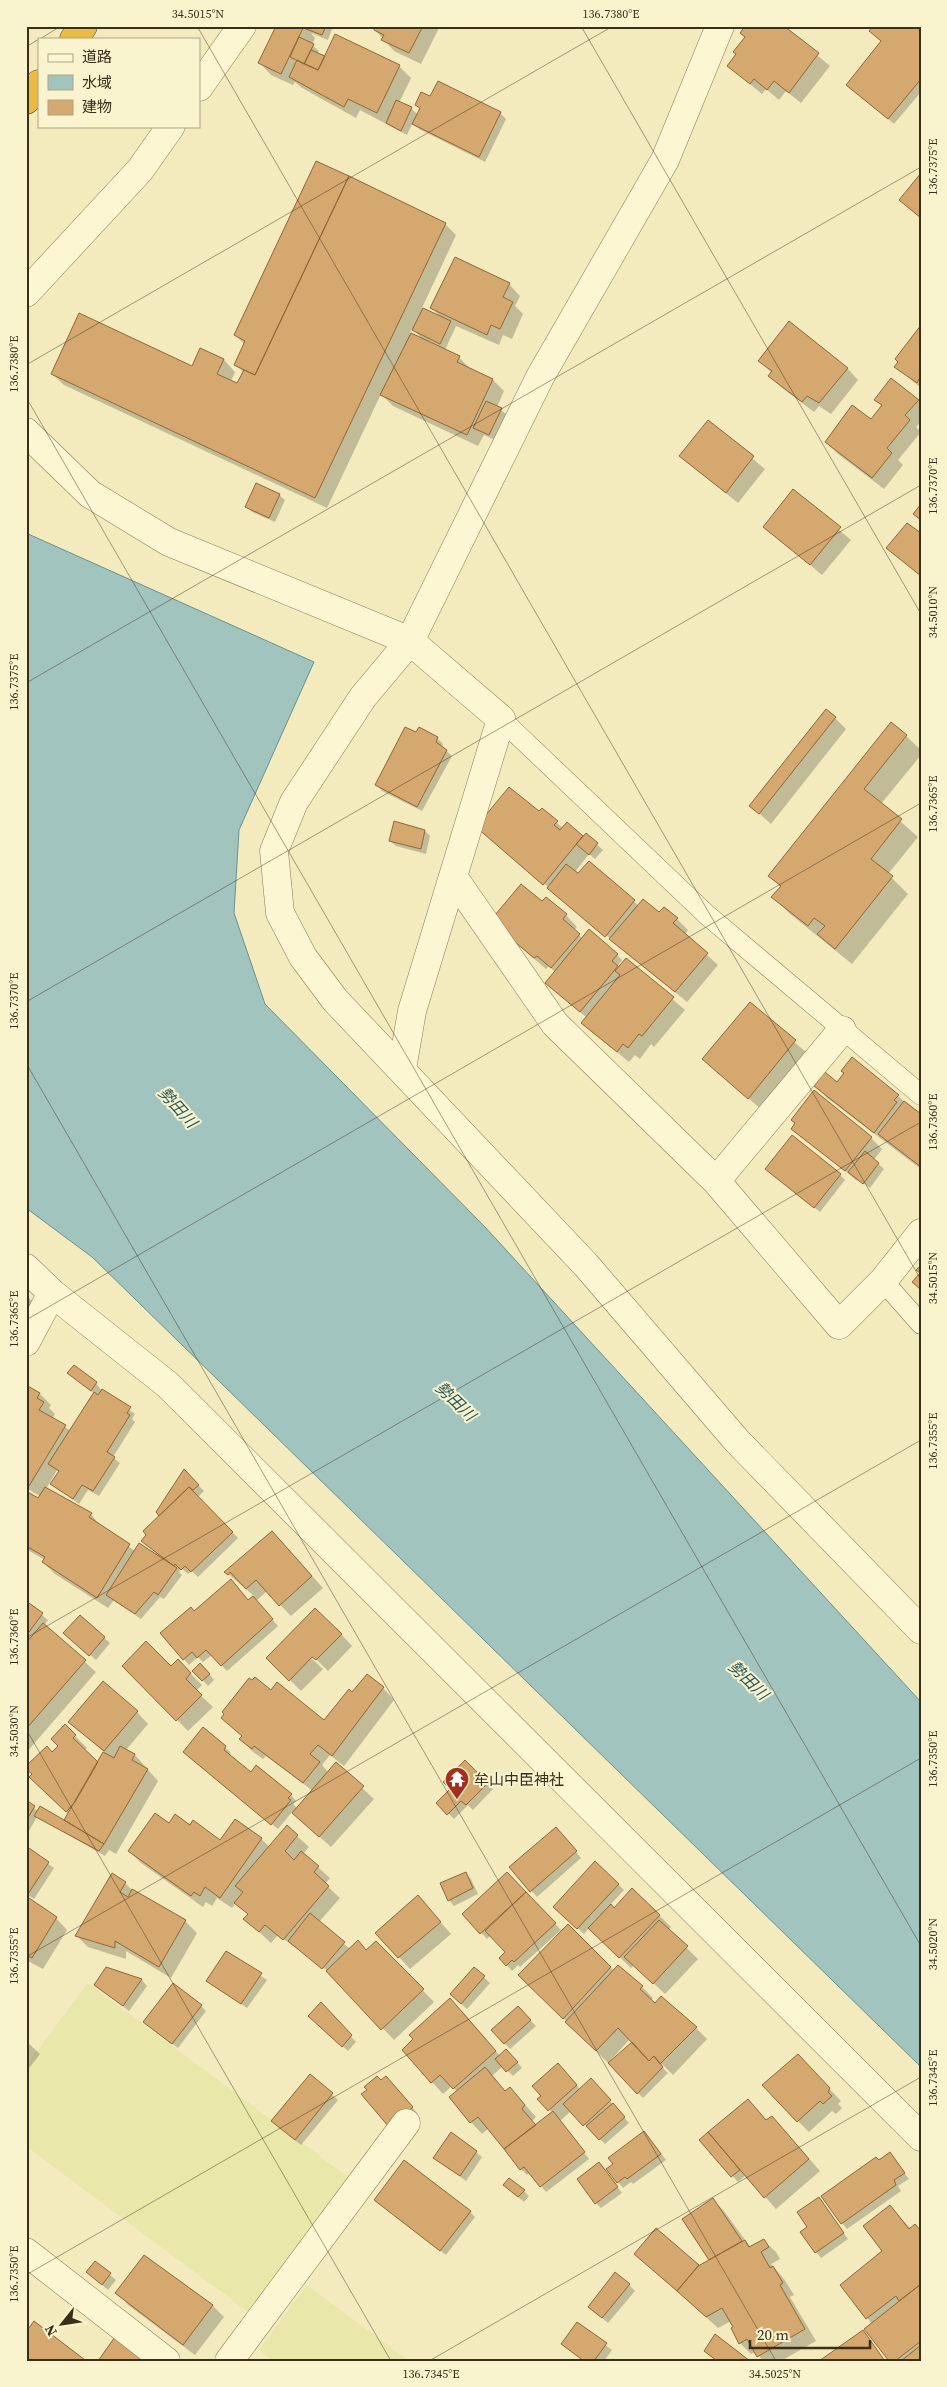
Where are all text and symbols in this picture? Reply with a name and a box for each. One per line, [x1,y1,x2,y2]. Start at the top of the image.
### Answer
text: 34.5015°N [172,6,224,22]
text: 136.7380°E [583,6,639,22]
legend [38,38,200,128]
text: 道路 [82,46,112,67]
text: 水域 [82,72,112,93]
text: 建物 [82,96,112,117]
text: 136.7375°E [925,139,941,195]
text: 136.7380°E [6,336,22,392]
text: 136.7370°E [925,458,941,514]
text: 34.5010°N [925,586,941,638]
text: 136.7375°E [6,654,22,710]
text: 136.7365°E [925,776,941,832]
text: 136.7370°E [6,973,22,1029]
water label: 勢田川 [154,1082,204,1134]
text: 136.7360°E [925,1094,941,1150]
text: 34.5015°N [925,1252,941,1304]
text: 136.7365°E [6,1291,22,1347]
water label: 勢田川 [431,1376,482,1427]
text: 136.7355°E [925,1413,941,1469]
text: 136.7360°E [6,1609,22,1665]
water label: 勢田川 [724,1655,775,1706]
text: 34.5030°N [6,1705,22,1757]
text: 136.7350°E [925,1731,941,1787]
temple icon: 牟山中臣神社 [444,1766,470,1800]
place label: 牟山中臣神社 [474,1769,564,1790]
text: 34.5020°N [925,1918,941,1970]
text: 136.7355°E [6,1928,22,1984]
text: 136.7345°E [925,2050,941,2106]
text: 136.7350°E [6,2246,22,2302]
north arrow [38,2300,88,2350]
scale bar [750,2317,870,2349]
text: N [40,2321,62,2340]
text: 20 m [757,2324,789,2345]
text: 136.7345°E [403,2366,459,2382]
text: 34.5025°N [749,2366,801,2382]

